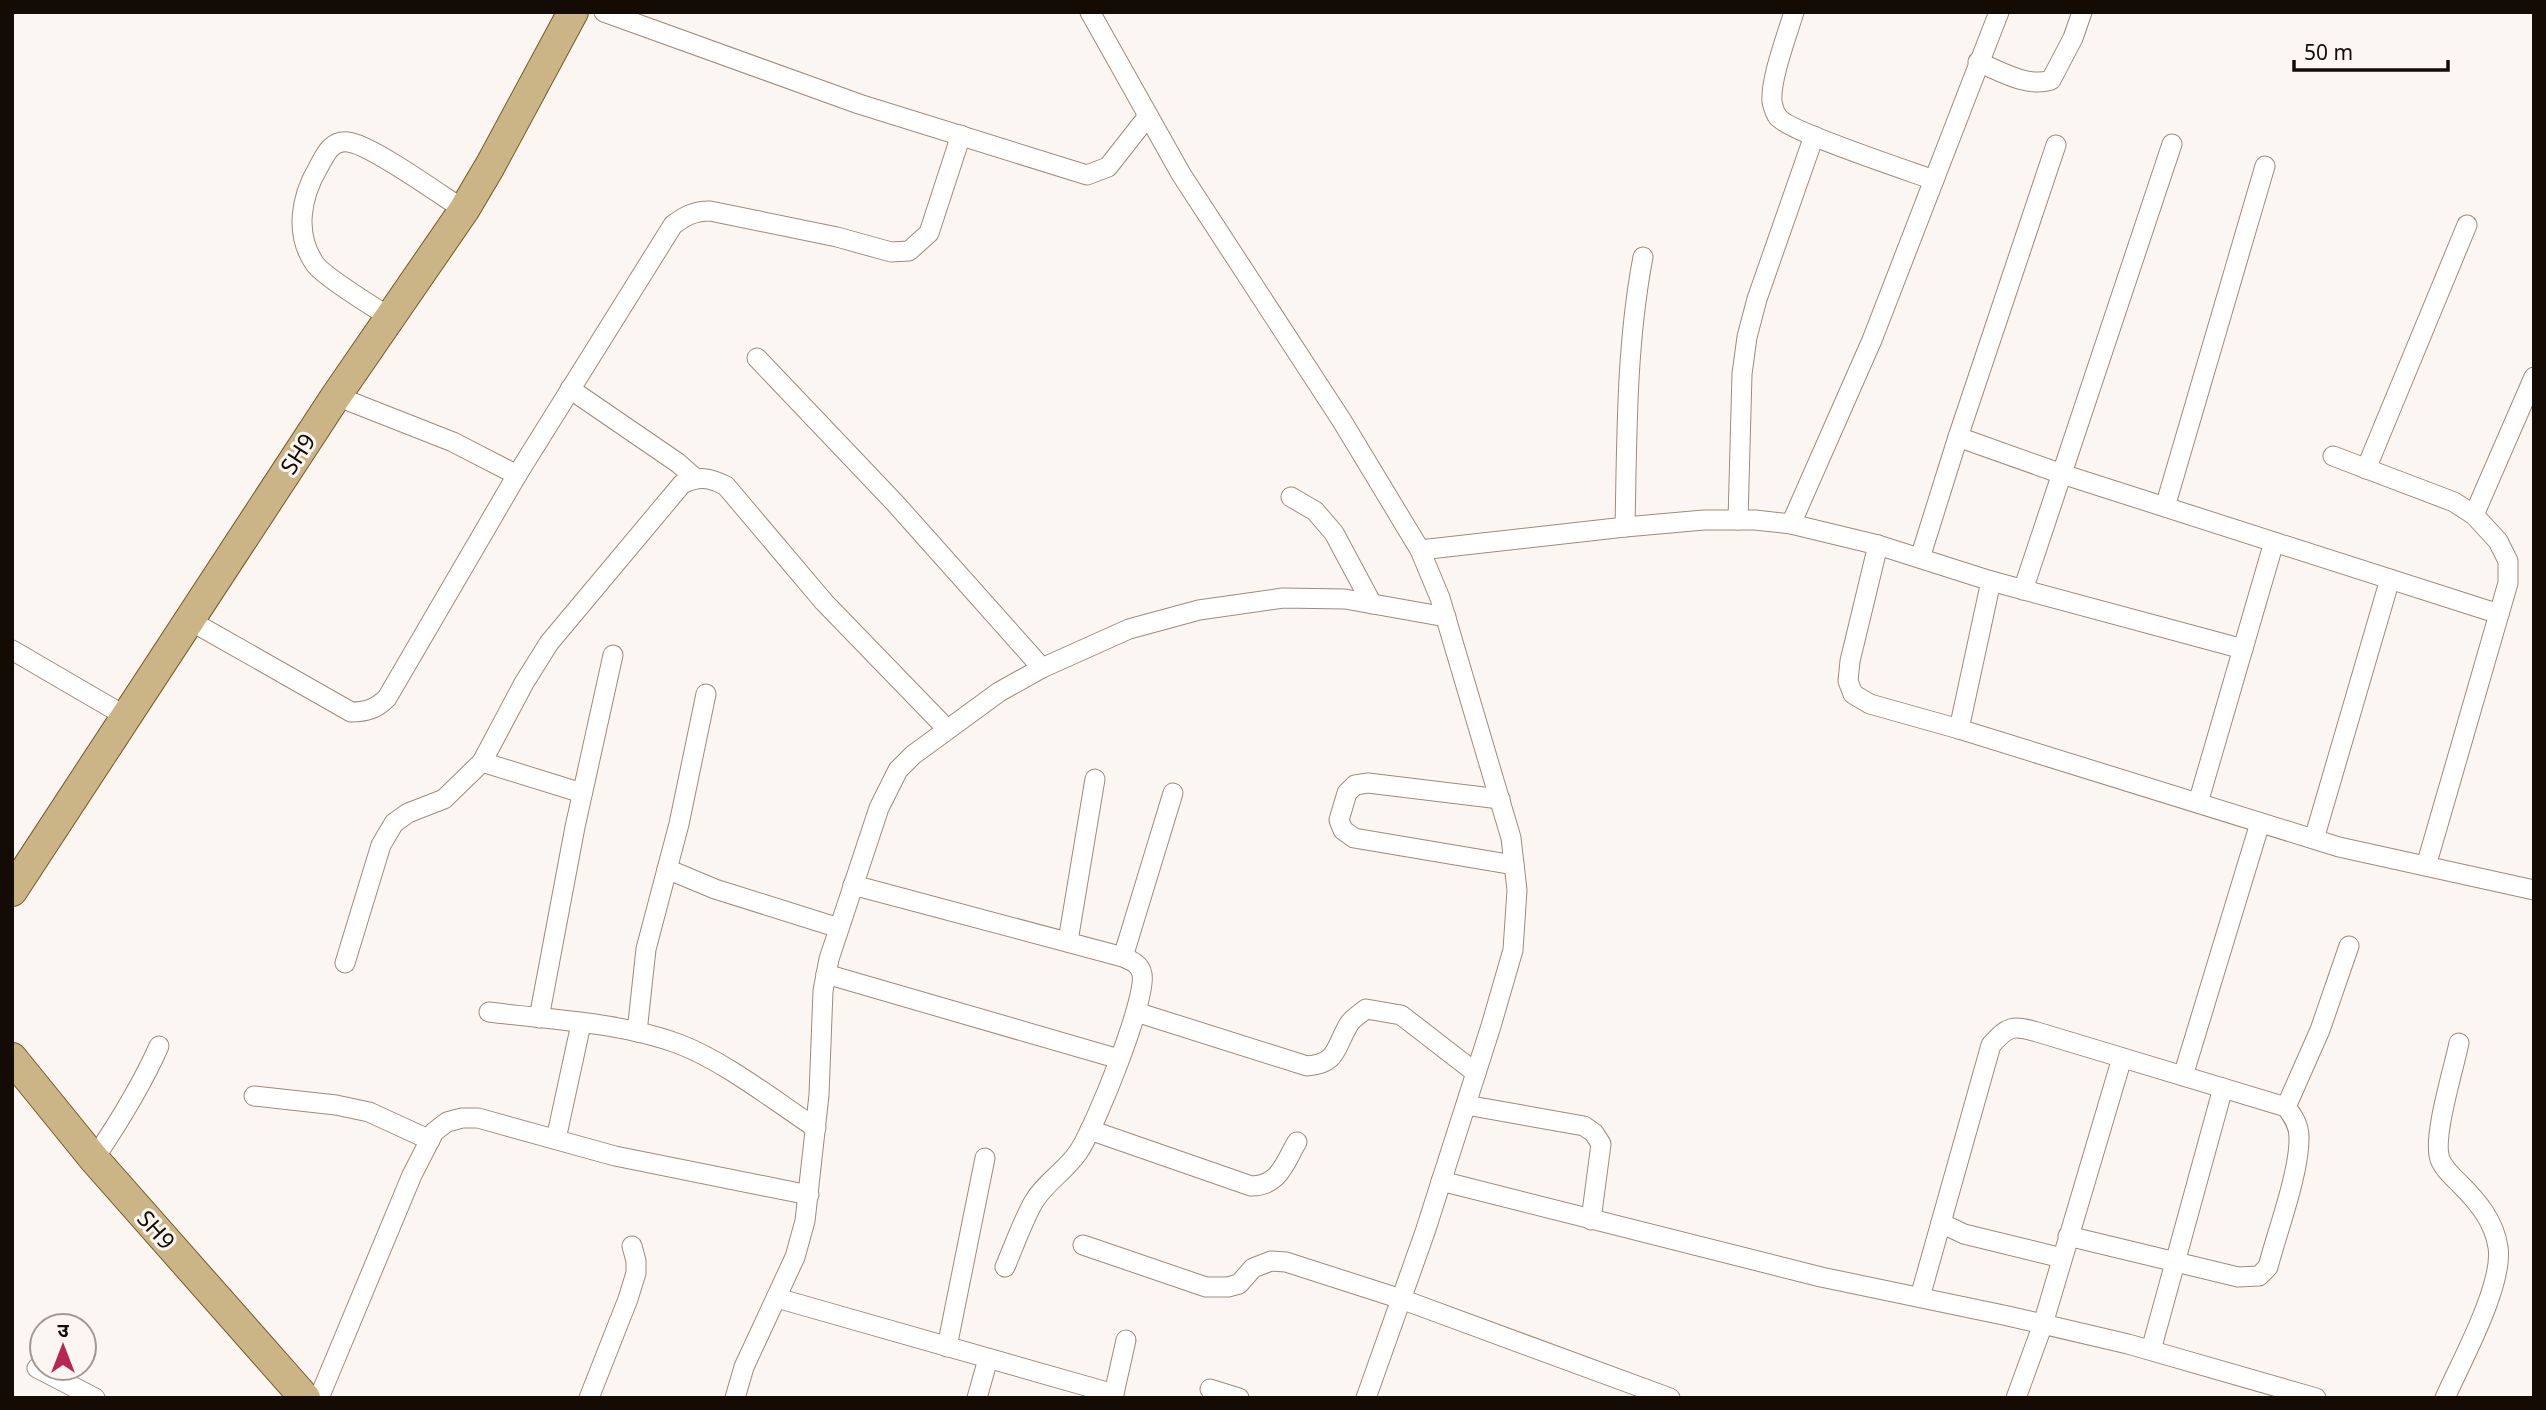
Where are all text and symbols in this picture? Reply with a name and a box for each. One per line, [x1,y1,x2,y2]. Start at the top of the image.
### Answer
scale bar [2294,28,2448,72]
text: 50 m [2304,38,2353,66]
street label: SH9 [272,427,322,480]
street label: SH9 [131,1203,183,1256]
north arrow [28,1312,98,1382]
text: उ [57,1317,69,1343]

